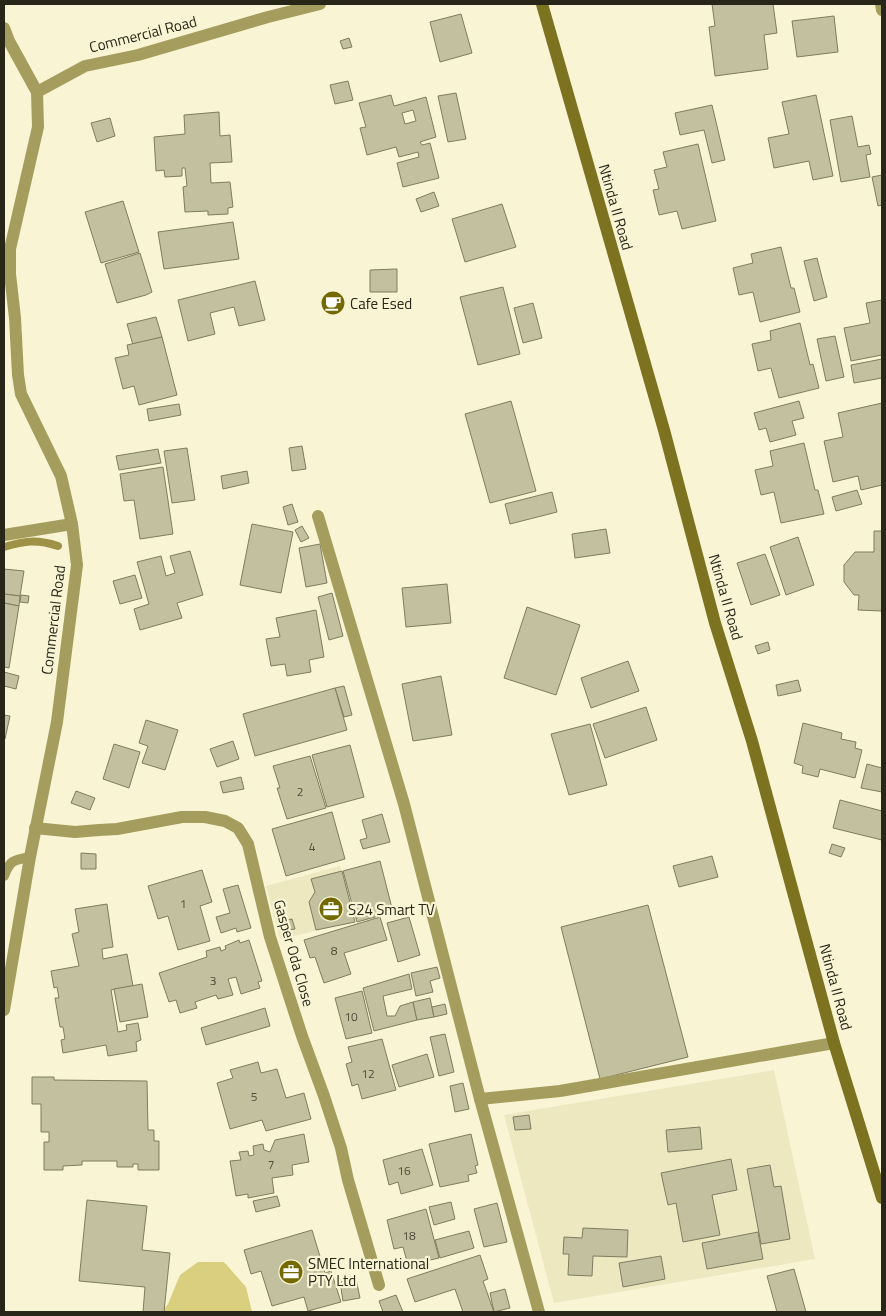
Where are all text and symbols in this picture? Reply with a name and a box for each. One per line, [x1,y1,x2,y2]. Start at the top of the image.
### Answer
street label: Commercial Road [87,10,199,58]
street label: Ntinda II Road [593,161,639,253]
cafe icon: Cafe Esed [320,290,346,316]
place label: Cafe Esed [350,292,412,315]
street label: Ntinda II Road [703,551,749,643]
street label: Commercial Road [35,564,71,676]
house number: 2 [297,782,303,801]
house number: 4 [309,837,316,856]
house number: 1 [180,894,186,913]
office icon: S24 Smart TV [318,896,344,922]
street label: Gasper Oda Close [268,897,320,1009]
place label: S24 Smart TV [348,898,435,921]
house number: 8 [331,941,338,960]
street label: Ntinda II Road [813,941,859,1033]
house number: 3 [210,971,216,990]
house number: 10 [344,1007,358,1026]
house number: 12 [361,1064,375,1083]
house number: 5 [251,1087,258,1106]
house number: 7 [268,1155,274,1174]
house number: 16 [397,1161,411,1180]
house number: 18 [402,1226,416,1245]
place label: SMEC International PTY Ltd [308,1252,429,1292]
office icon: SMEC International PTY Ltd [278,1259,304,1285]

